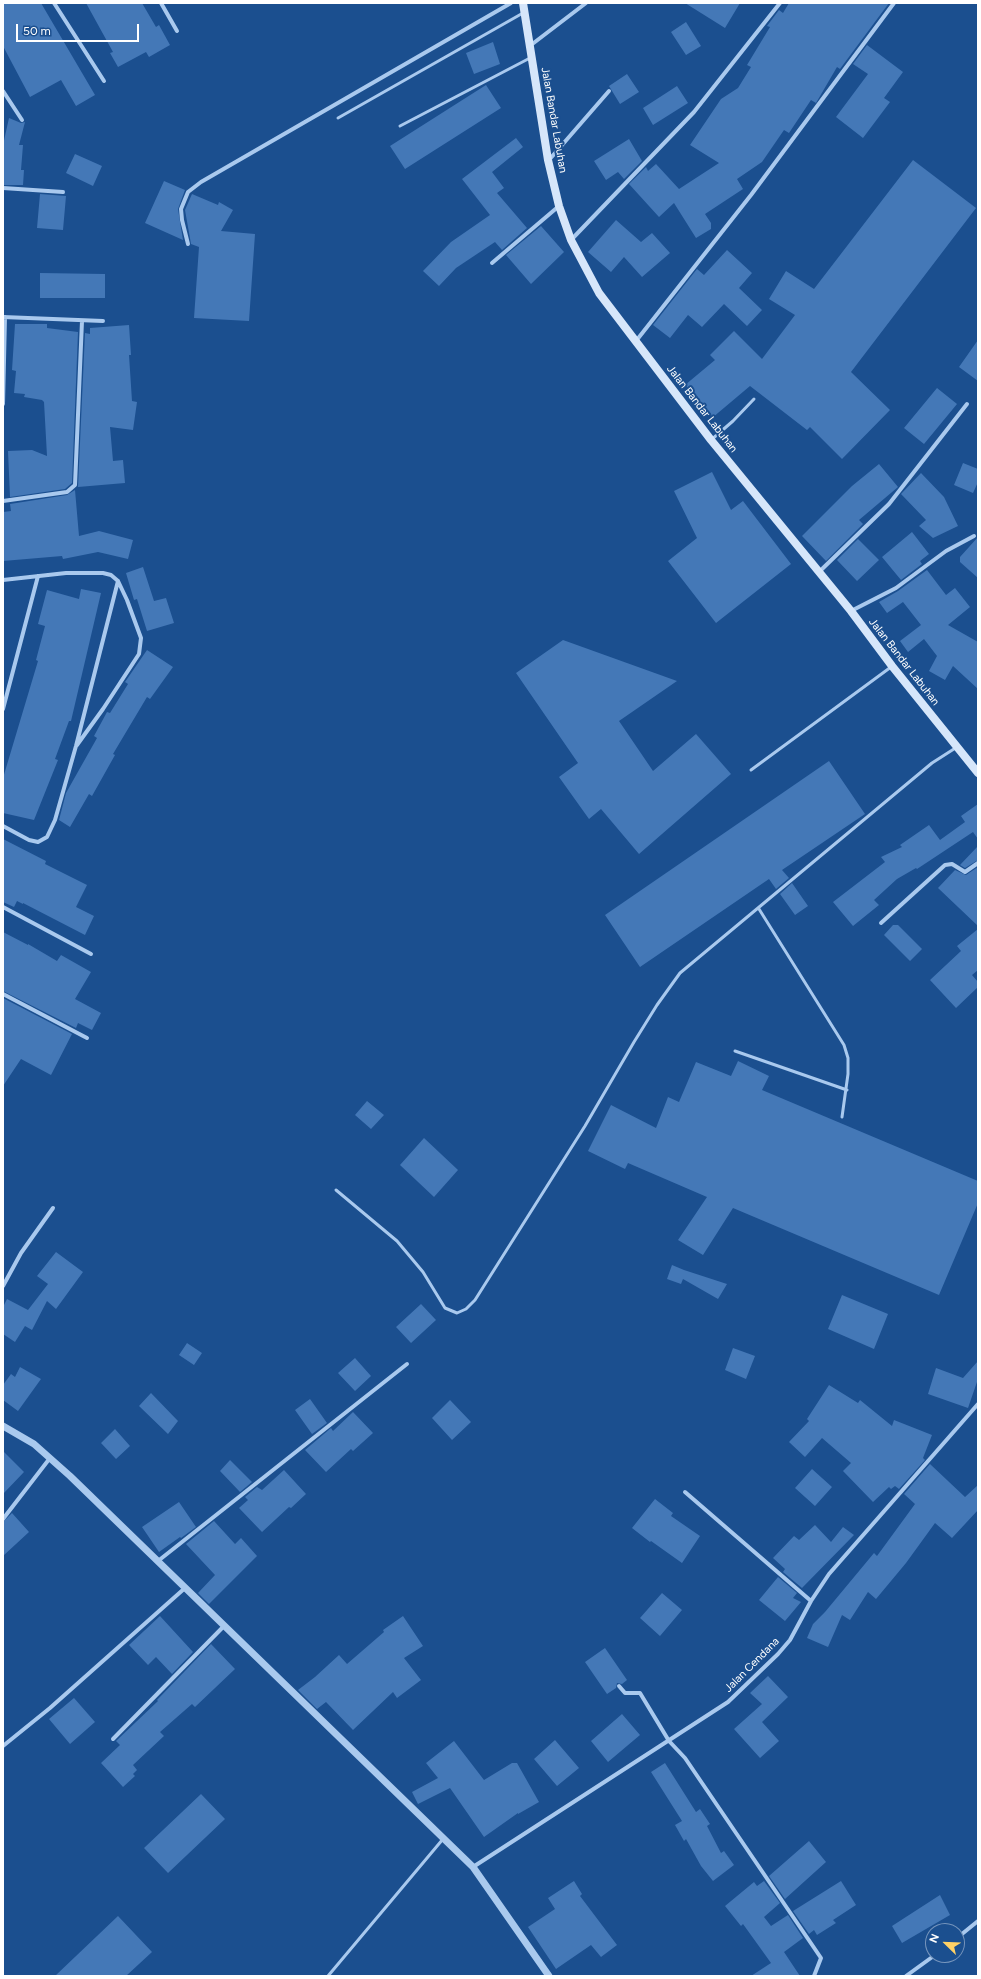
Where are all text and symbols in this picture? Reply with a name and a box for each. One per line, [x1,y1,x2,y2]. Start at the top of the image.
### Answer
scale bar [18,16,141,42]
text: 50 m [23,24,51,38]
street label: Jalan Bandar Labuhan [538,66,570,174]
street label: Jalan Bandar Labuhan [664,363,740,455]
street label: Jalan Bandar Labuhan [866,616,942,708]
street label: Jalan Cendana [722,1635,782,1695]
north arrow [925,1923,965,1963]
text: N [927,1932,942,1945]

